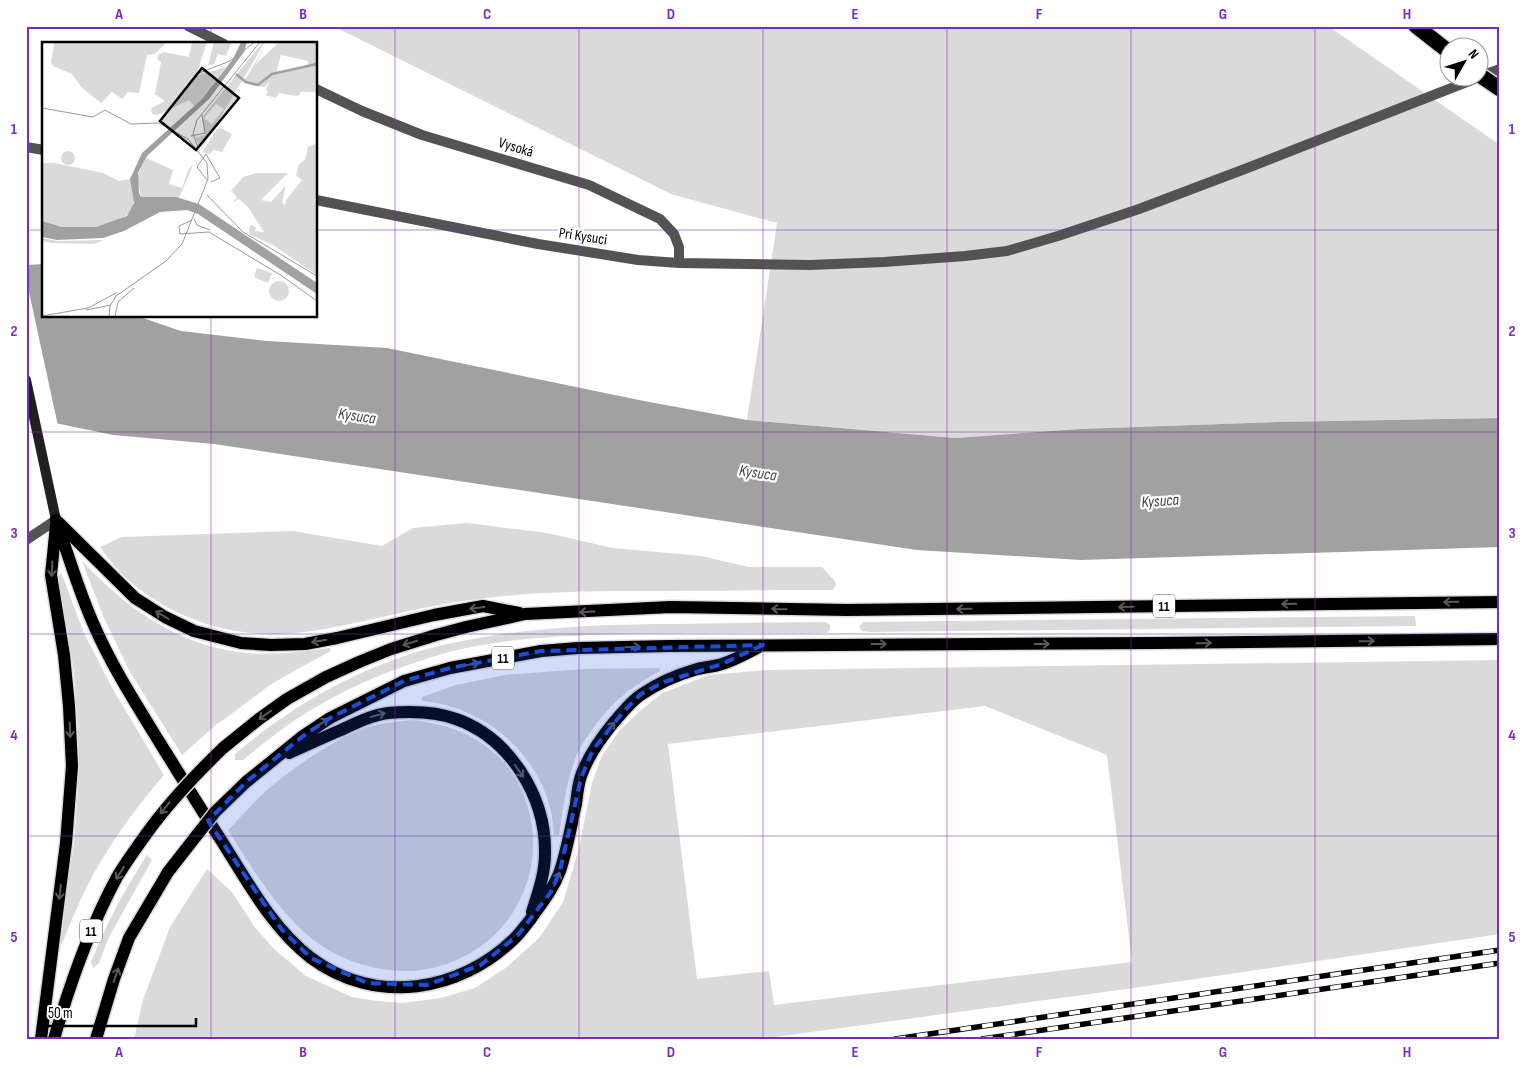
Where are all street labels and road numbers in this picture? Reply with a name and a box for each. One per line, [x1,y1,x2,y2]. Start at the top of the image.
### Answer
street label: Vysoká [496,133,536,162]
street label: Pri Kysuci [558,223,609,250]
road number: 11 [1153,594,1175,618]
road number: 11 [492,646,514,670]
road number: 11 [80,919,102,942]

